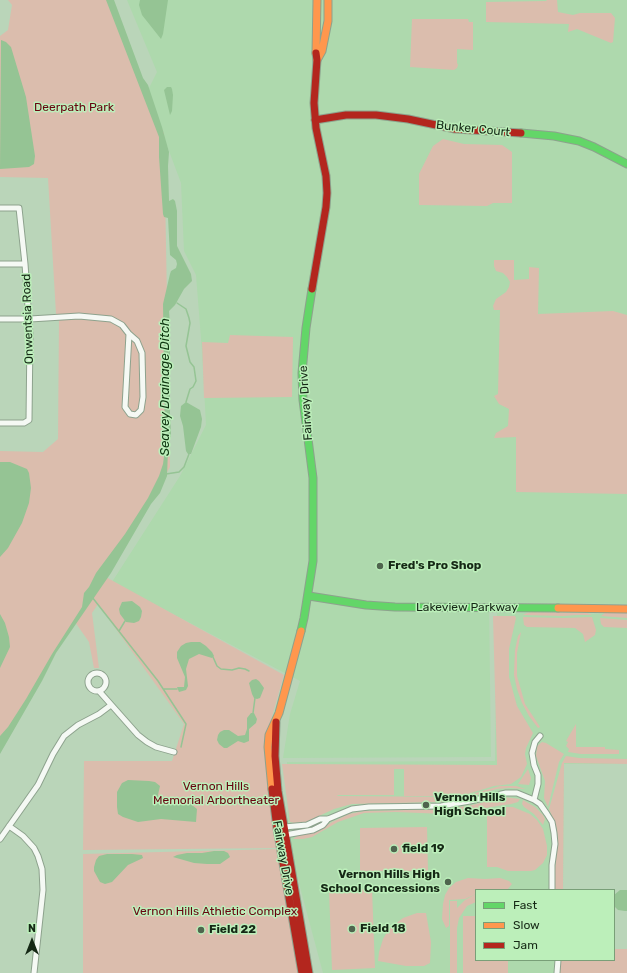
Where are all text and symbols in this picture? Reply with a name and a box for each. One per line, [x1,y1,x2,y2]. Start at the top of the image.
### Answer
park label: Deerpath Park [34,101,114,115]
street label: Bunker Court [435,118,511,140]
street label: Onwentsia Road [19,274,37,364]
water label: Seavey Drainage Ditch [157,318,173,456]
street label: Fairway Drive [296,365,316,441]
place label: Fred's Pro Shop [388,559,481,573]
marker: Fred's Pro Shop [375,561,385,571]
street label: Lakeview Parkway [416,601,518,615]
park label: Vernon Hills Memorial Arbortheater [153,780,279,808]
place label: Vernon Hills High School [434,791,505,819]
marker: Vernon Hills High School [421,800,431,810]
street label: Fairway Drive [269,820,297,896]
place label: field 19 [402,842,444,856]
marker: field 19 [389,844,399,854]
place label: Vernon Hills High School Concessions [320,868,440,896]
marker: Vernon Hills High School Concessions [443,877,453,887]
legend [475,889,615,961]
text: Fast [513,898,537,912]
park label: Vernon Hills Athletic Complex [133,905,297,919]
text: Slow [513,918,540,932]
north arrow [12,921,52,961]
text: N [28,922,36,935]
place label: Field 18 [360,922,406,936]
place label: Field 22 [209,923,256,937]
marker: Field 18 [347,924,357,934]
marker: Field 22 [196,925,206,935]
text: Jam [513,938,538,952]

